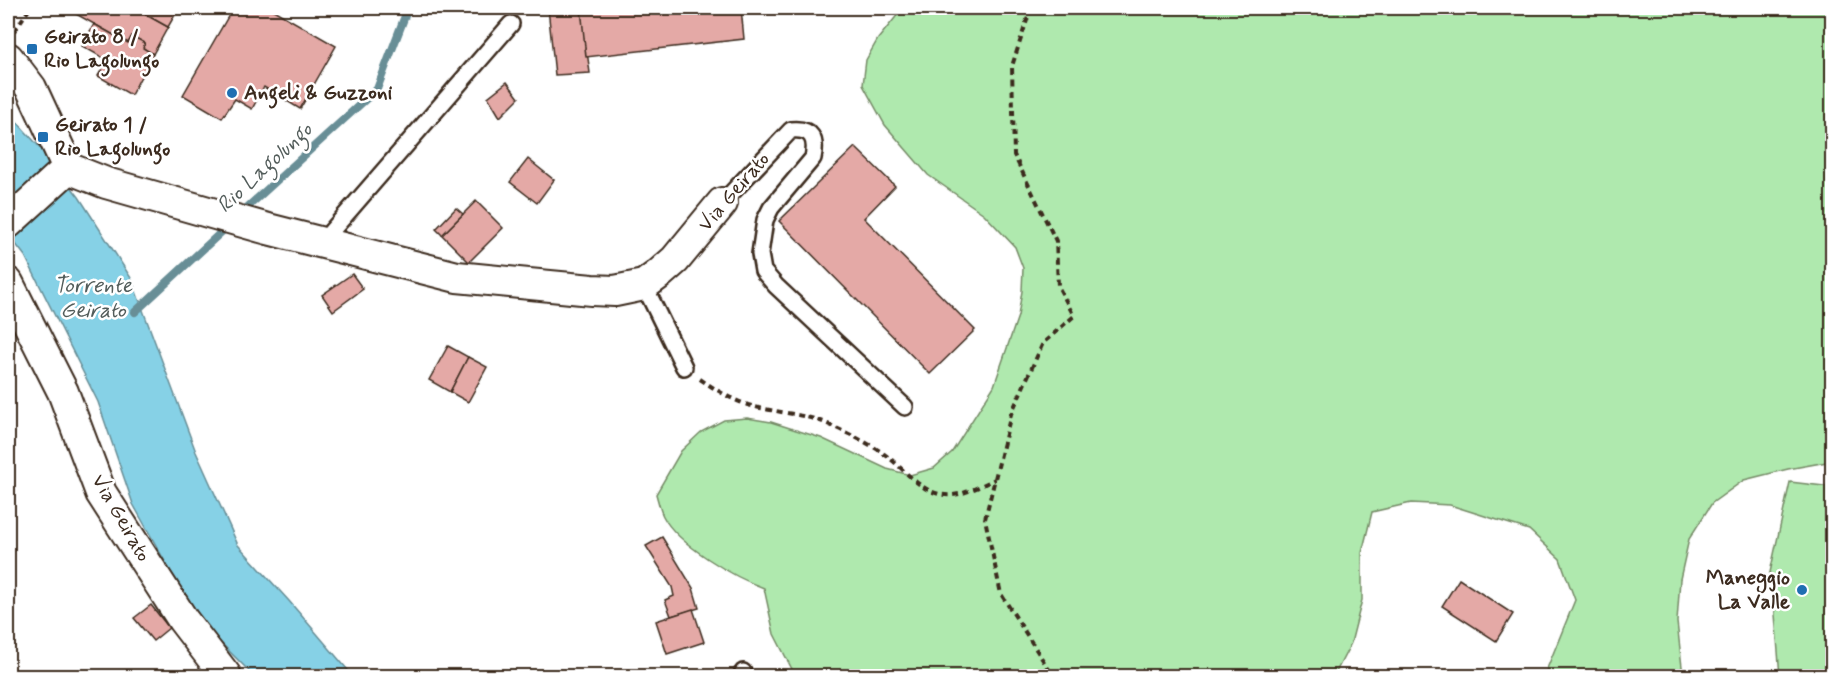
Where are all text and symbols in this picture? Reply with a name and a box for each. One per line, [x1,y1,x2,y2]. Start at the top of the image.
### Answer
place label: Geirato 8 / Rio Lagolungo [44,23,159,77]
marker: Geirato 8 / Rio Lagolungo [25,42,39,56]
place label: Angeli & Guzzoni [244,79,392,109]
marker: Angeli & Guzzoni [225,86,239,100]
place label: Geirato 1 / Rio Lagolungo [55,111,170,165]
water label: Rio Lagolungo [211,115,322,222]
marker: Geirato 1 / Rio Lagolungo [36,130,50,144]
street label: Via Geirato [692,146,776,238]
water label: Torrente Geirato [54,272,133,325]
street label: Via Geirato [85,469,157,567]
place label: Maneggio La Valle [1706,564,1790,616]
marker: Maneggio La Valle [1795,583,1809,597]

